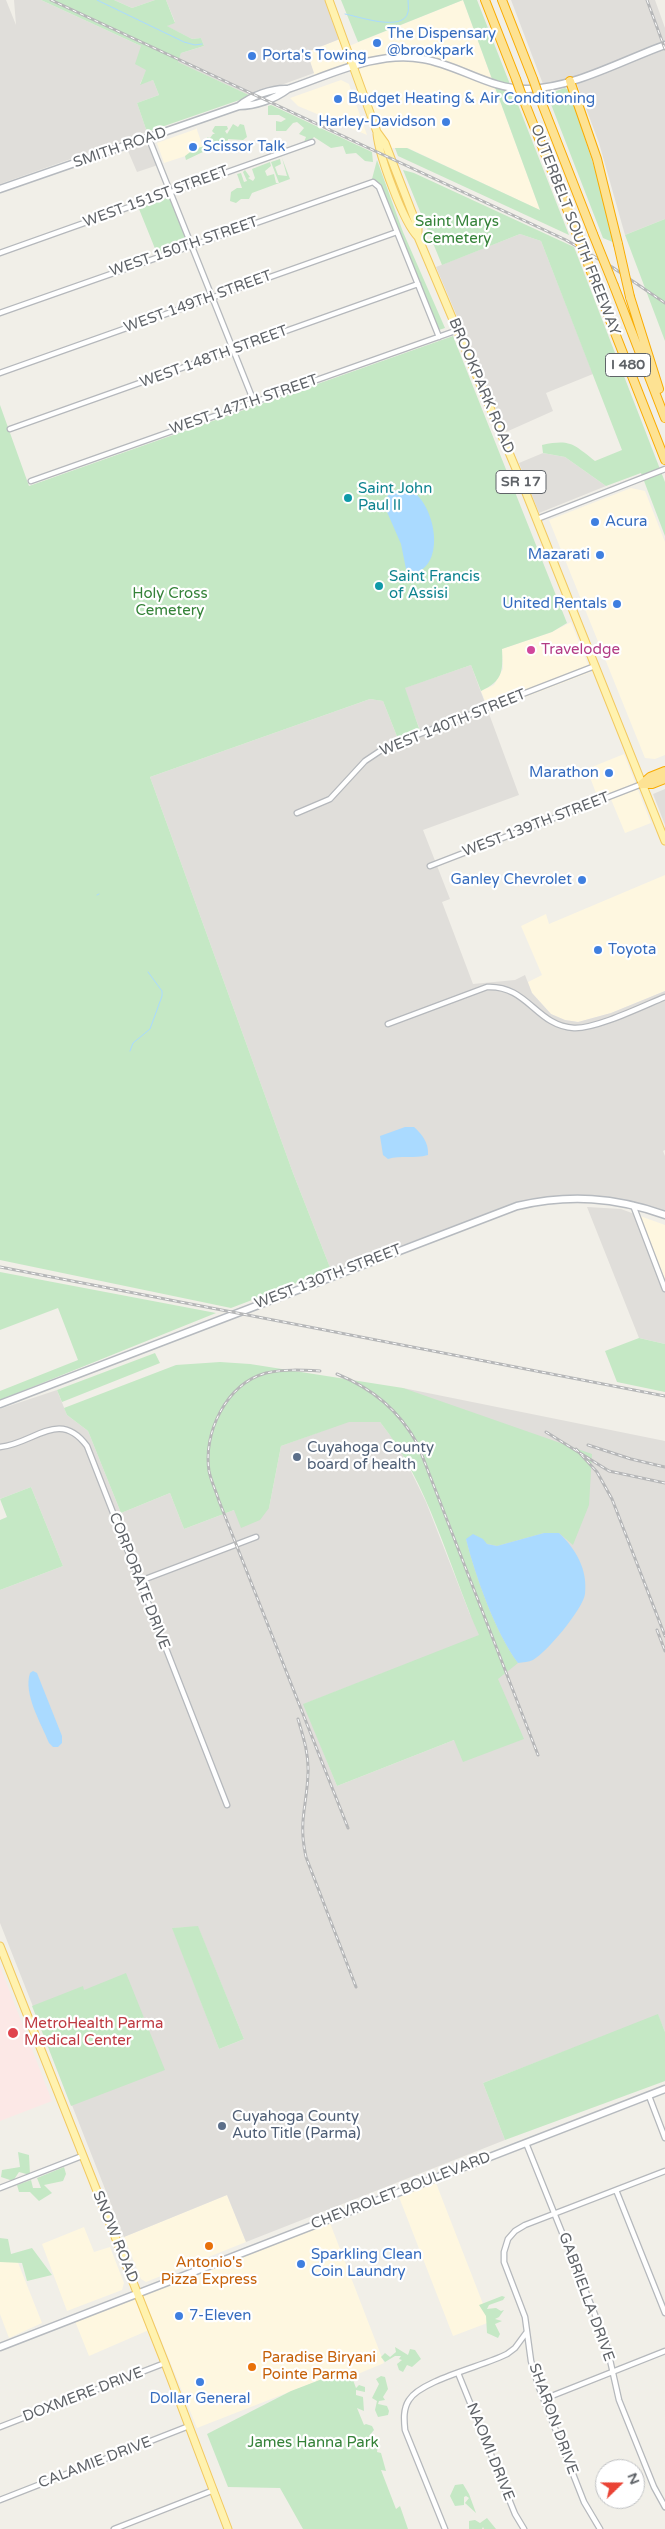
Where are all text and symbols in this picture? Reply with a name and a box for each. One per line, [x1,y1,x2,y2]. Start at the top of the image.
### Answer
place label: The Dispensary @brookpark [387,25,496,60]
marker: The Dispensary @brookpark [371,37,383,49]
place label: Porta's Towing [262,47,367,65]
marker: Porta's Towing [246,50,258,62]
place label: Budget Heating & Air Conditioning [348,90,595,108]
marker: Budget Heating & Air Conditioning [332,93,344,105]
place label: Harley-Davidson [318,113,436,131]
marker: Harley-Davidson [440,116,452,128]
street label: OUTERBELT SOUTH FREEWAY [526,122,624,338]
street label: SMITH ROAD [71,124,169,172]
place label: Scissor Talk [203,138,285,156]
marker: Scissor Talk [187,141,199,153]
street label: WEST 151ST STREET [81,162,231,232]
street label: WEST 150TH STREET [107,213,261,281]
park label: Saint Marys Cemetery [415,213,499,248]
street label: WEST 149TH STREET [122,267,274,337]
street label: BROOKPARK ROAD [444,315,518,457]
street label: WEST 148TH STREET [138,322,290,392]
road number: I 480 [606,354,650,376]
street label: WEST 147TH STREET [167,371,321,439]
road number: SR 17 [496,471,546,494]
place label: Saint John Paul II [358,480,432,515]
marker: Saint John Paul II [342,492,354,504]
place label: Acura [605,513,647,531]
marker: Acura [589,516,601,528]
place label: Mazarati [528,546,590,564]
marker: Mazarati [594,549,606,561]
place label: Saint Francis of Assisi [389,568,480,603]
marker: Saint Francis of Assisi [373,580,385,592]
park label: Holy Cross Cemetery [132,585,208,620]
place label: United Rentals [502,595,607,613]
marker: United Rentals [611,598,623,610]
place label: Travelodge [541,641,620,659]
marker: Travelodge [525,644,537,656]
street label: WEST 140TH STREET [377,685,529,761]
place label: Marathon [529,764,599,782]
marker: Marathon [603,767,615,779]
street label: WEST 139TH STREET [460,789,612,861]
place label: Ganley Chevrolet [450,871,572,889]
marker: Ganley Chevrolet [576,874,588,886]
place label: Toyota [608,941,656,959]
marker: Toyota [592,944,604,956]
street label: WEST 130TH STREET [252,1241,404,1313]
place label: Cuyahoga County board of health [307,1439,434,1474]
marker: Cuyahoga County board of health [291,1451,303,1463]
street label: CORPORATE DRIVE [105,1510,173,1652]
place label: MetroHealth Parma Medical Center [24,2015,164,2050]
marker: MetroHealth Parma Medical Center [6,2026,20,2040]
place label: Cuyahoga County Auto Title (Parma) [232,2108,361,2143]
marker: Cuyahoga County Auto Title (Parma) [216,2120,228,2132]
street label: CHEVROLET BOULEVARD [309,2148,493,2234]
street label: SNOW ROAD [88,2188,142,2286]
street label: GABRIELLA DRIVE [554,2230,618,2364]
marker: Antonio's Pizza Express [203,2240,215,2252]
place label: Sparkling Clean Coin Laundry [311,2246,422,2281]
place label: Antonio's Pizza Express [161,2254,257,2289]
marker: Sparkling Clean Coin Laundry [295,2258,307,2270]
place label: 7-Eleven [189,2307,251,2325]
marker: 7-Eleven [173,2310,185,2322]
place label: Paradise Biryani Pointe Parma [262,2349,376,2384]
marker: Paradise Biryani Pointe Parma [246,2361,258,2373]
street label: SHARON DRIVE [525,2361,581,2477]
street label: DOXMERE DRIVE [20,2364,146,2426]
marker: Dollar General [194,2376,206,2388]
place label: Dollar General [149,2390,251,2408]
street label: NAOMI DRIVE [462,2400,518,2504]
street label: CALAMIE DRIVE [36,2433,154,2493]
park label: James Hanna Park [247,2434,379,2452]
north arrow [595,2459,645,2509]
text: N [623,2470,643,2487]

